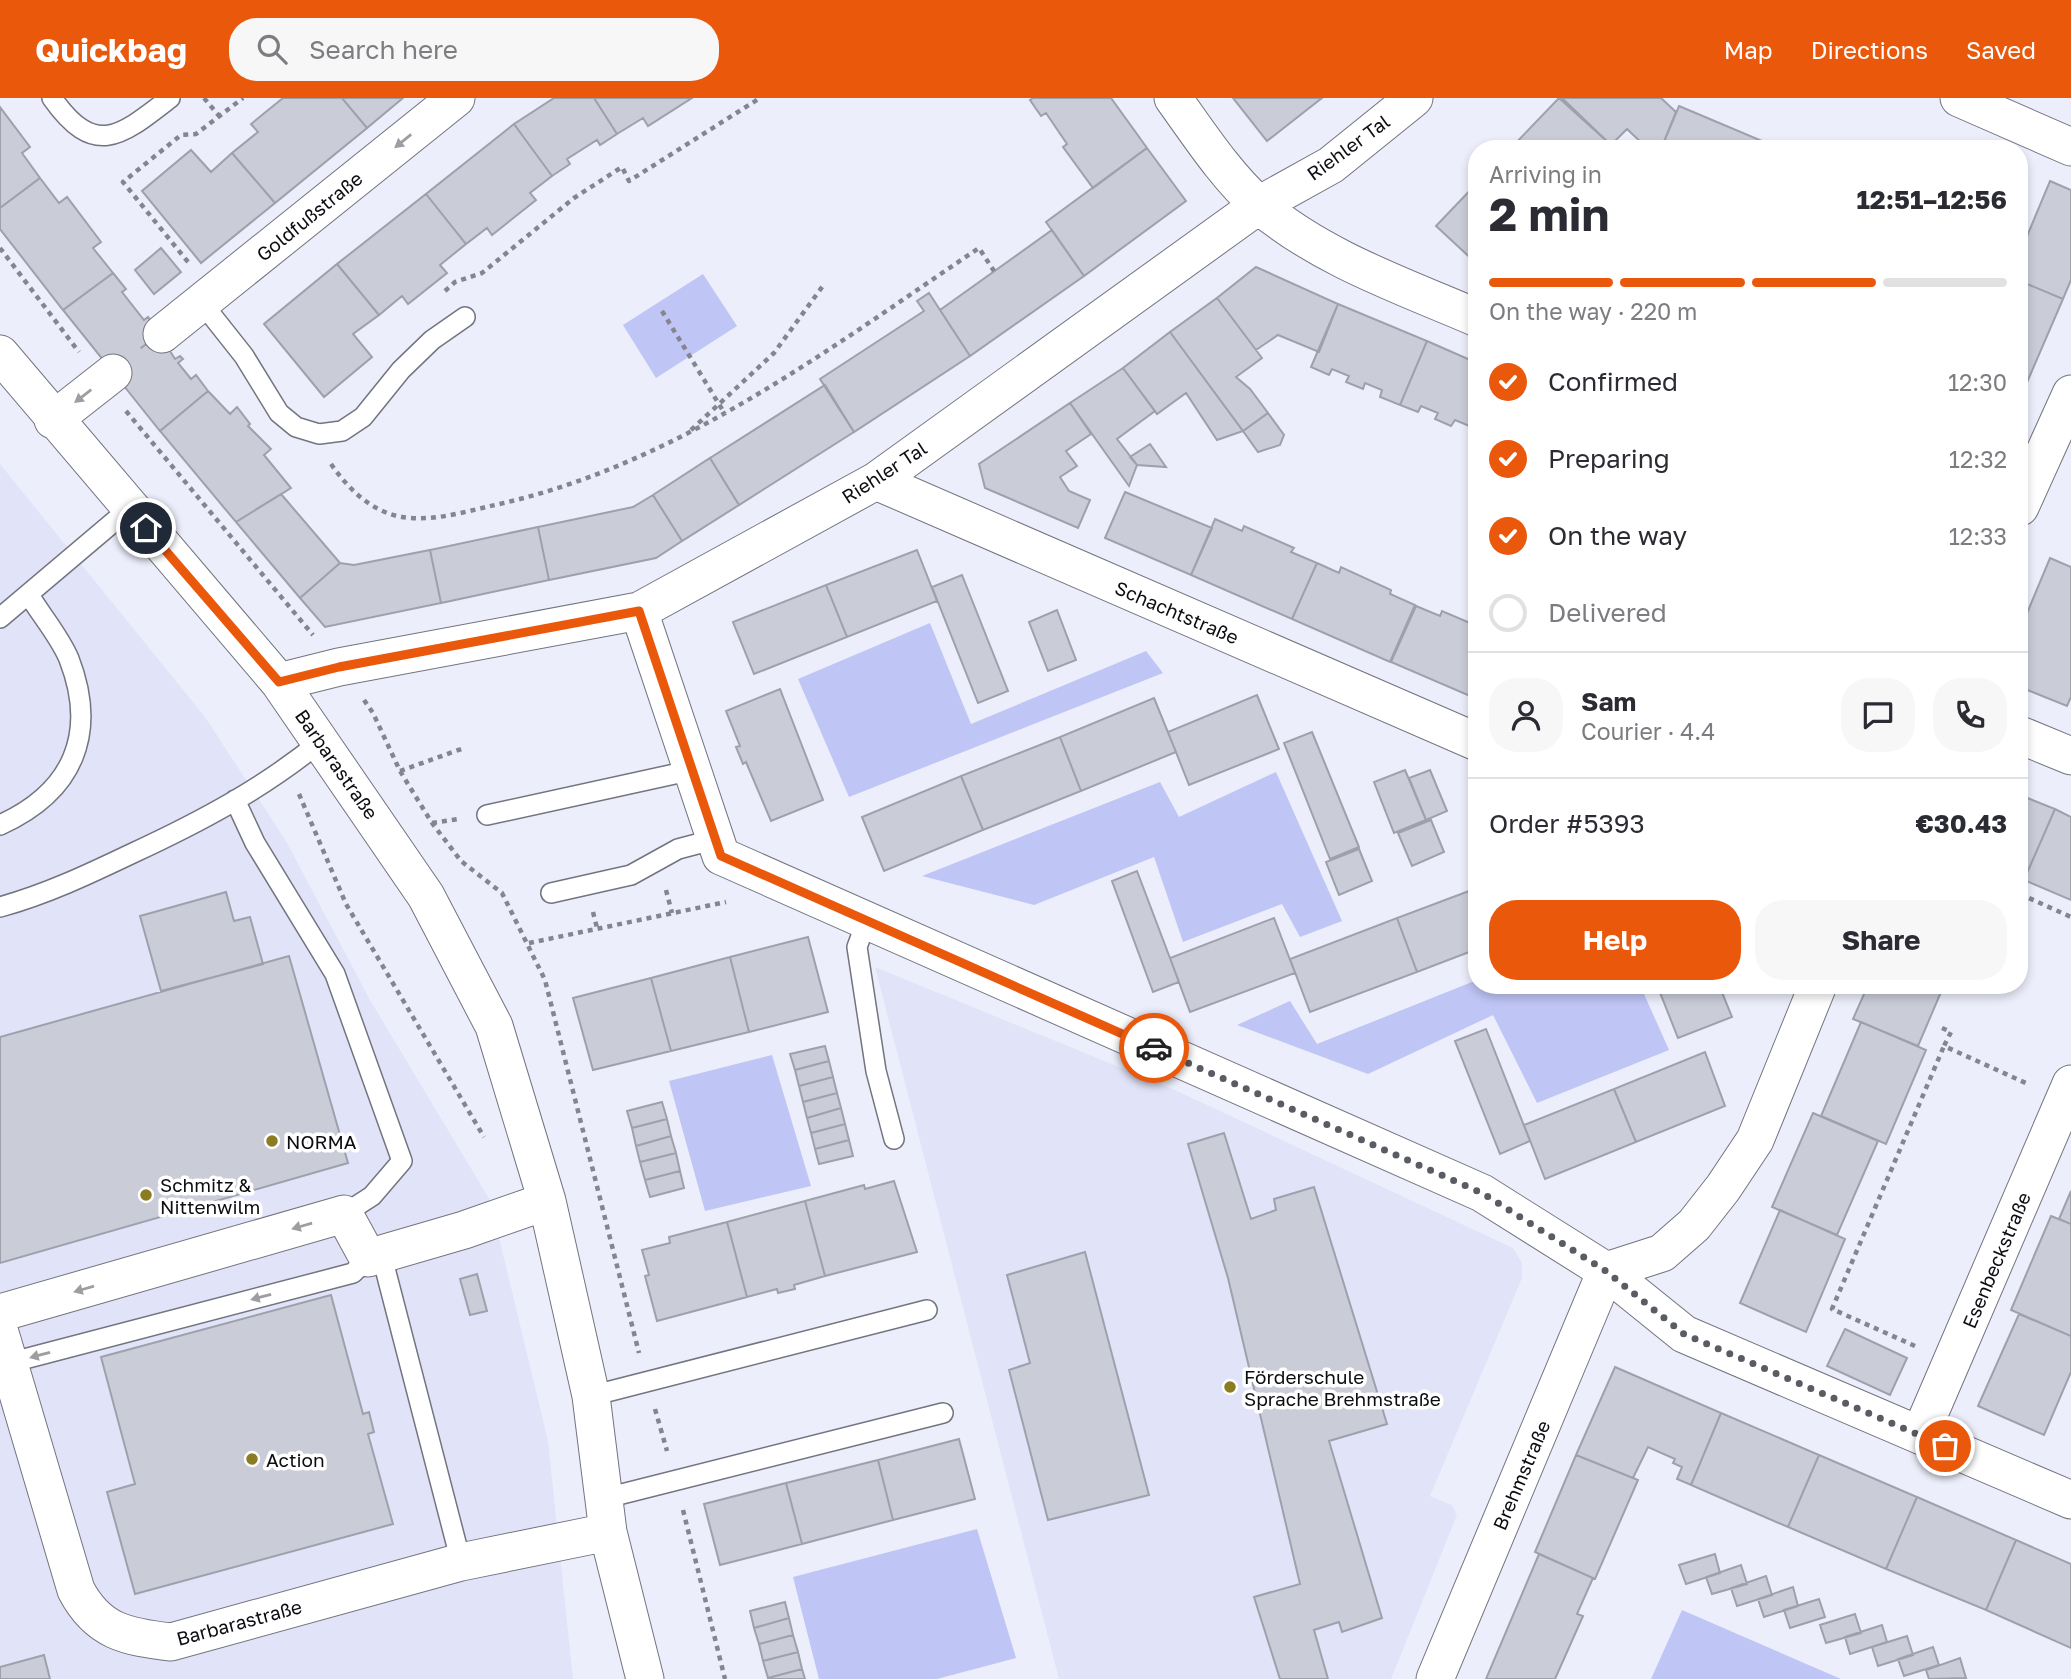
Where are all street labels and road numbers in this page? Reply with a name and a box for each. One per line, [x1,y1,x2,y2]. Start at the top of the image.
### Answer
street label: Riehler Tal [1302,109,1394,185]
street label: Goldfußstraße [251,166,367,266]
street label: Riehler Tal [837,436,931,508]
street label: Schachtstraße [1112,576,1242,648]
street label: Barbarastraße [291,705,383,823]
street label: Esenbeckstraße [1957,1188,2035,1332]
street label: Brehmstraße [1488,1417,1554,1533]
street label: Barbarastraße [174,1594,304,1650]

